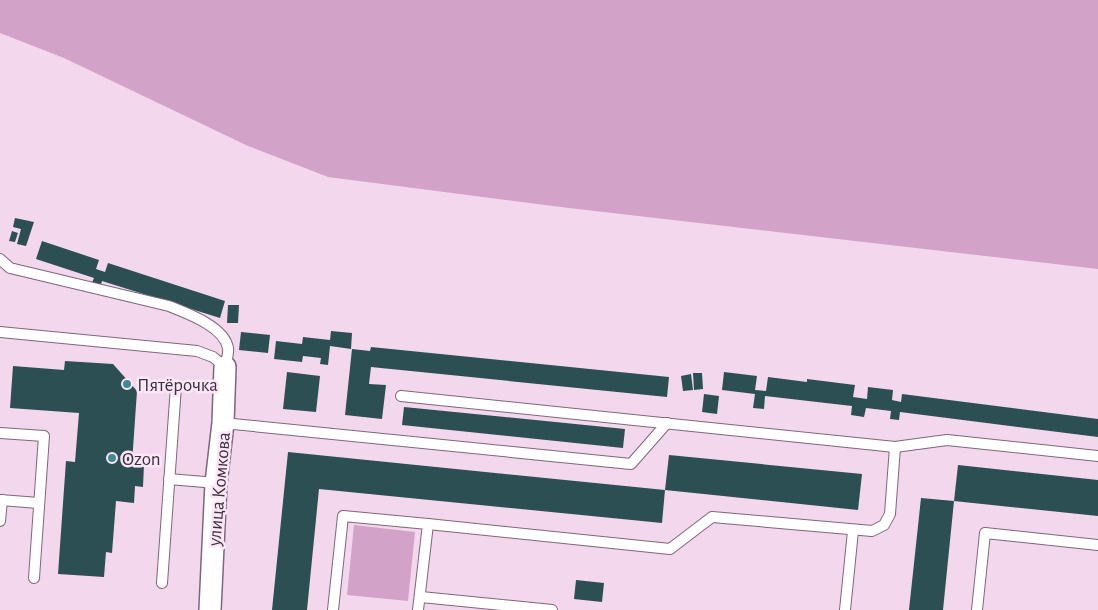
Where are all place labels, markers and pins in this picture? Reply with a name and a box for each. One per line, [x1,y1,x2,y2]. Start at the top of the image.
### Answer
place label: Пятёрочка [137,376,218,395]
marker: Пятёрочка [121,378,133,390]
place label: Ozon [122,450,161,469]
marker: Ozon [106,452,118,464]

